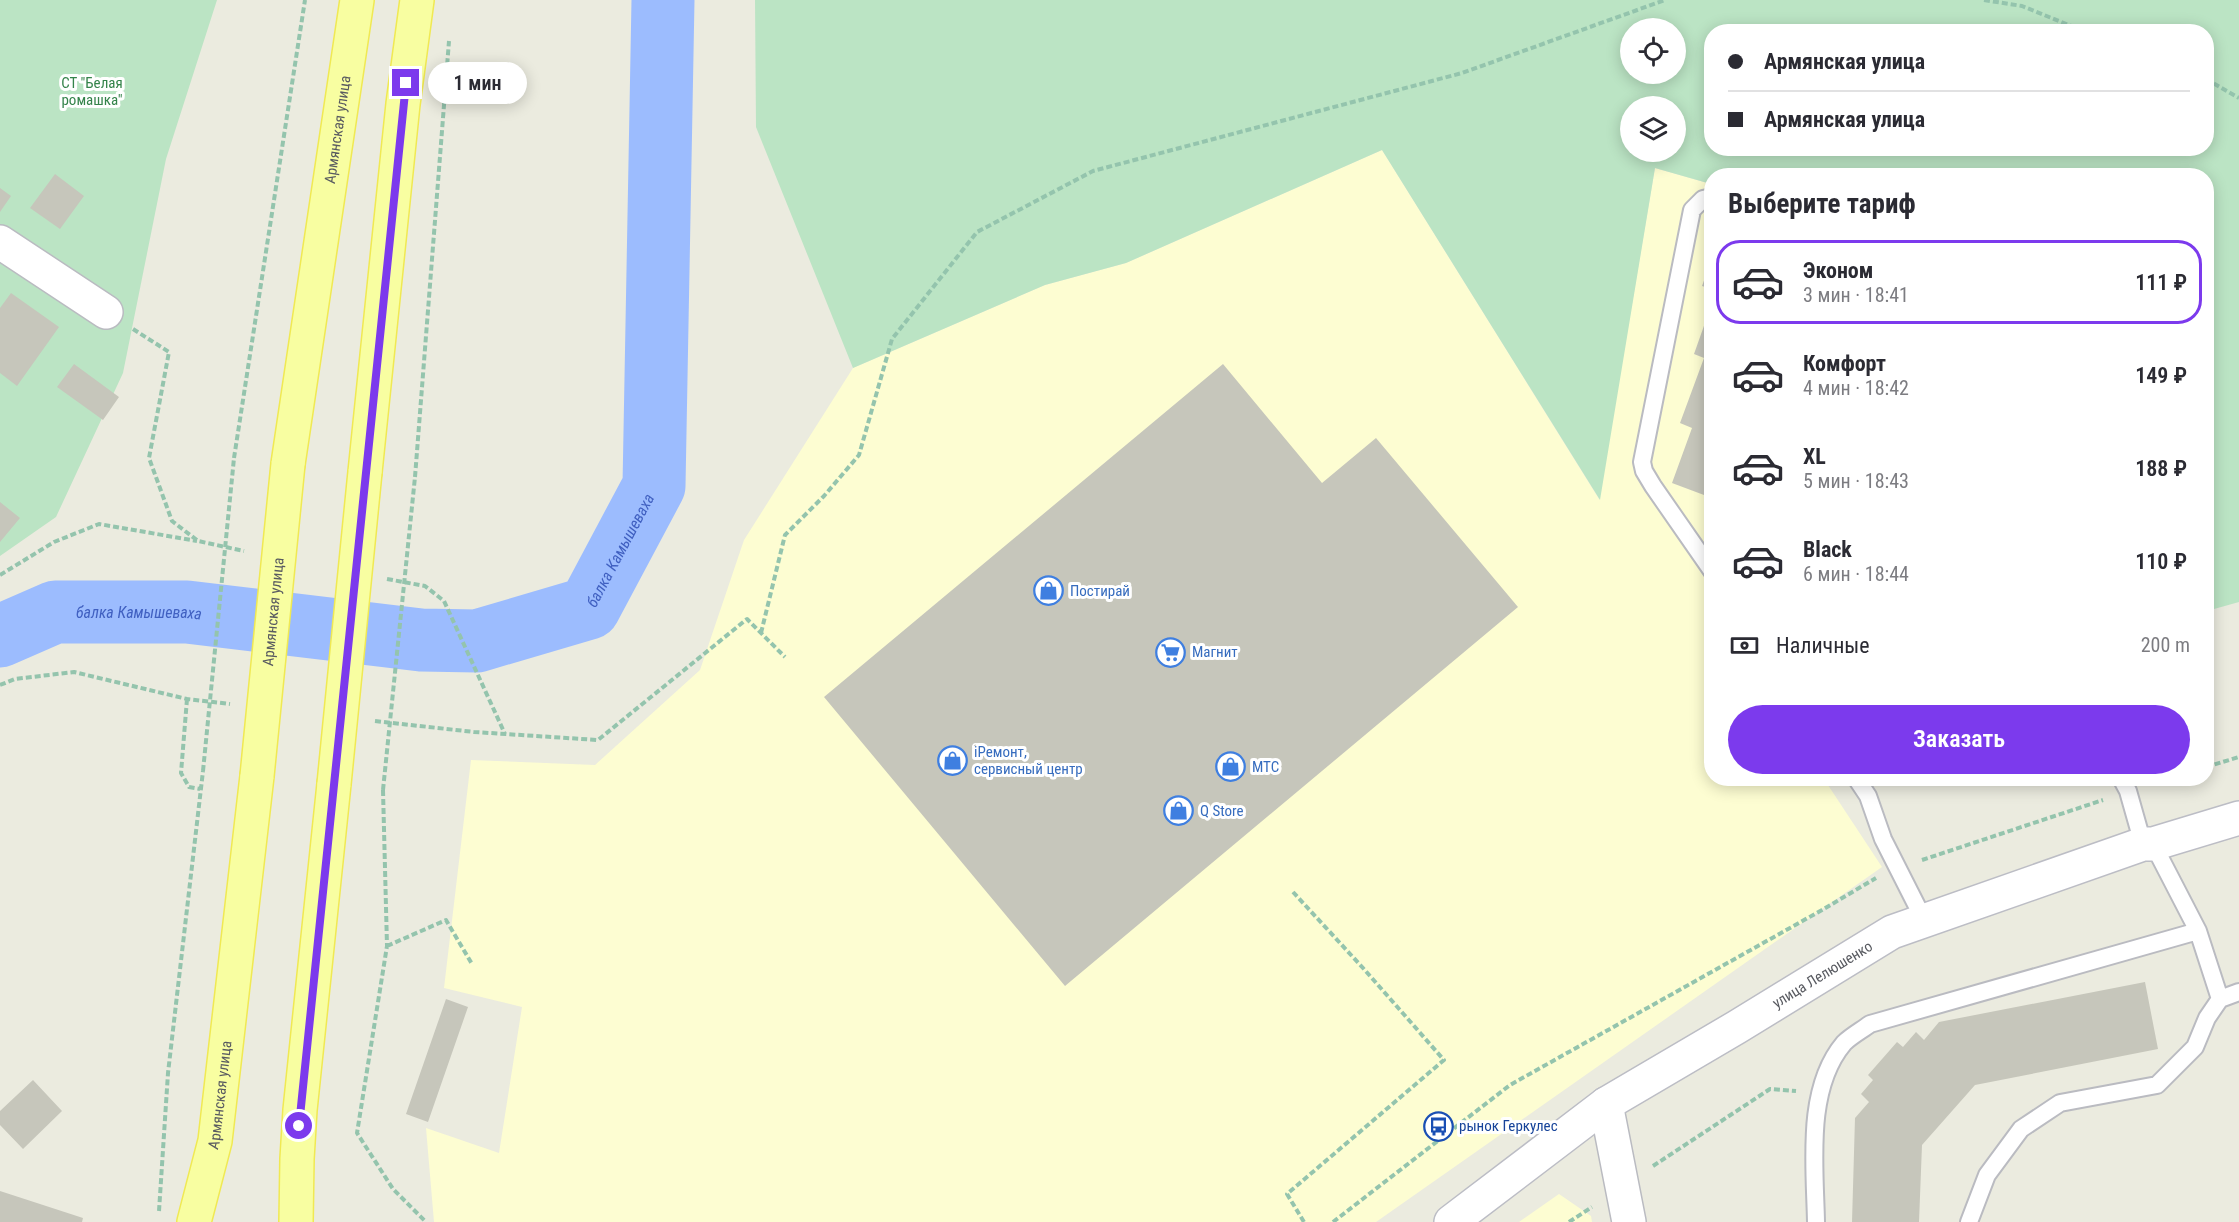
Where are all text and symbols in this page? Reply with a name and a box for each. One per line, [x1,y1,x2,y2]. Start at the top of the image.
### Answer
map controls [1620,18,1686,162]
button: locate [1620,18,1686,84]
text: Армянская улица [1764,49,1925,74]
callout: 1 мин [427,62,526,104]
route end [392,69,419,96]
text: 1 мин [454,71,501,95]
park label: СТ "Белая ромашка" [61,74,123,109]
street label: Армянская улица [321,74,355,185]
button: layers [1620,96,1686,162]
text: Армянская улица [1764,107,1925,132]
text: Выберите тариф [1728,188,1916,220]
icon: car [1731,255,1785,309]
text: Эконом [1803,258,1873,283]
text: 111 ₽ [2135,270,2187,295]
text: 3 мин · 18:41 [1803,283,1909,307]
icon: car [1731,348,1785,402]
text: Комфорт [1803,351,1886,376]
text: 149 ₽ [2135,363,2187,388]
text: 4 мин · 18:42 [1803,376,1909,400]
icon: car [1731,441,1785,495]
text: XL [1803,444,1826,469]
text: 188 ₽ [2135,456,2187,481]
text: 5 мин · 18:43 [1803,469,1909,493]
water label: балка Камышеваха [582,490,658,610]
icon: car [1731,534,1785,588]
text: Black [1803,537,1852,562]
text: 110 ₽ [2135,549,2187,574]
street label: Армянская улица [259,557,288,667]
text: 6 мин · 18:44 [1803,562,1909,586]
shop icon: Постирай [1033,575,1065,607]
place label: Постирай [1070,582,1130,600]
water label: балка Камышеваха [76,603,203,623]
icon: cash [1728,629,1761,662]
text: Наличные [1776,633,1870,658]
text: 200 m [2141,633,2190,657]
supermarket icon: Магнит [1155,636,1187,668]
place label: Магнит [1192,643,1238,661]
button: Заказать [1728,705,2190,774]
place label: iРемонт, сервисный центр [974,743,1083,778]
shop icon: iРемонт, сервисный центр [937,745,969,777]
shop icon: МТС [1215,751,1247,783]
place label: МТС [1252,758,1279,776]
shop icon: Q Store [1163,795,1195,827]
place label: Q Store [1200,802,1244,820]
street label: улица Лелюшенко [1769,937,1876,1012]
street label: Армянская улица [204,1040,235,1151]
bus stop icon: рынок Геркулес [1422,1110,1454,1142]
route start [285,1112,312,1139]
place label: рынок Геркулес [1459,1117,1558,1135]

